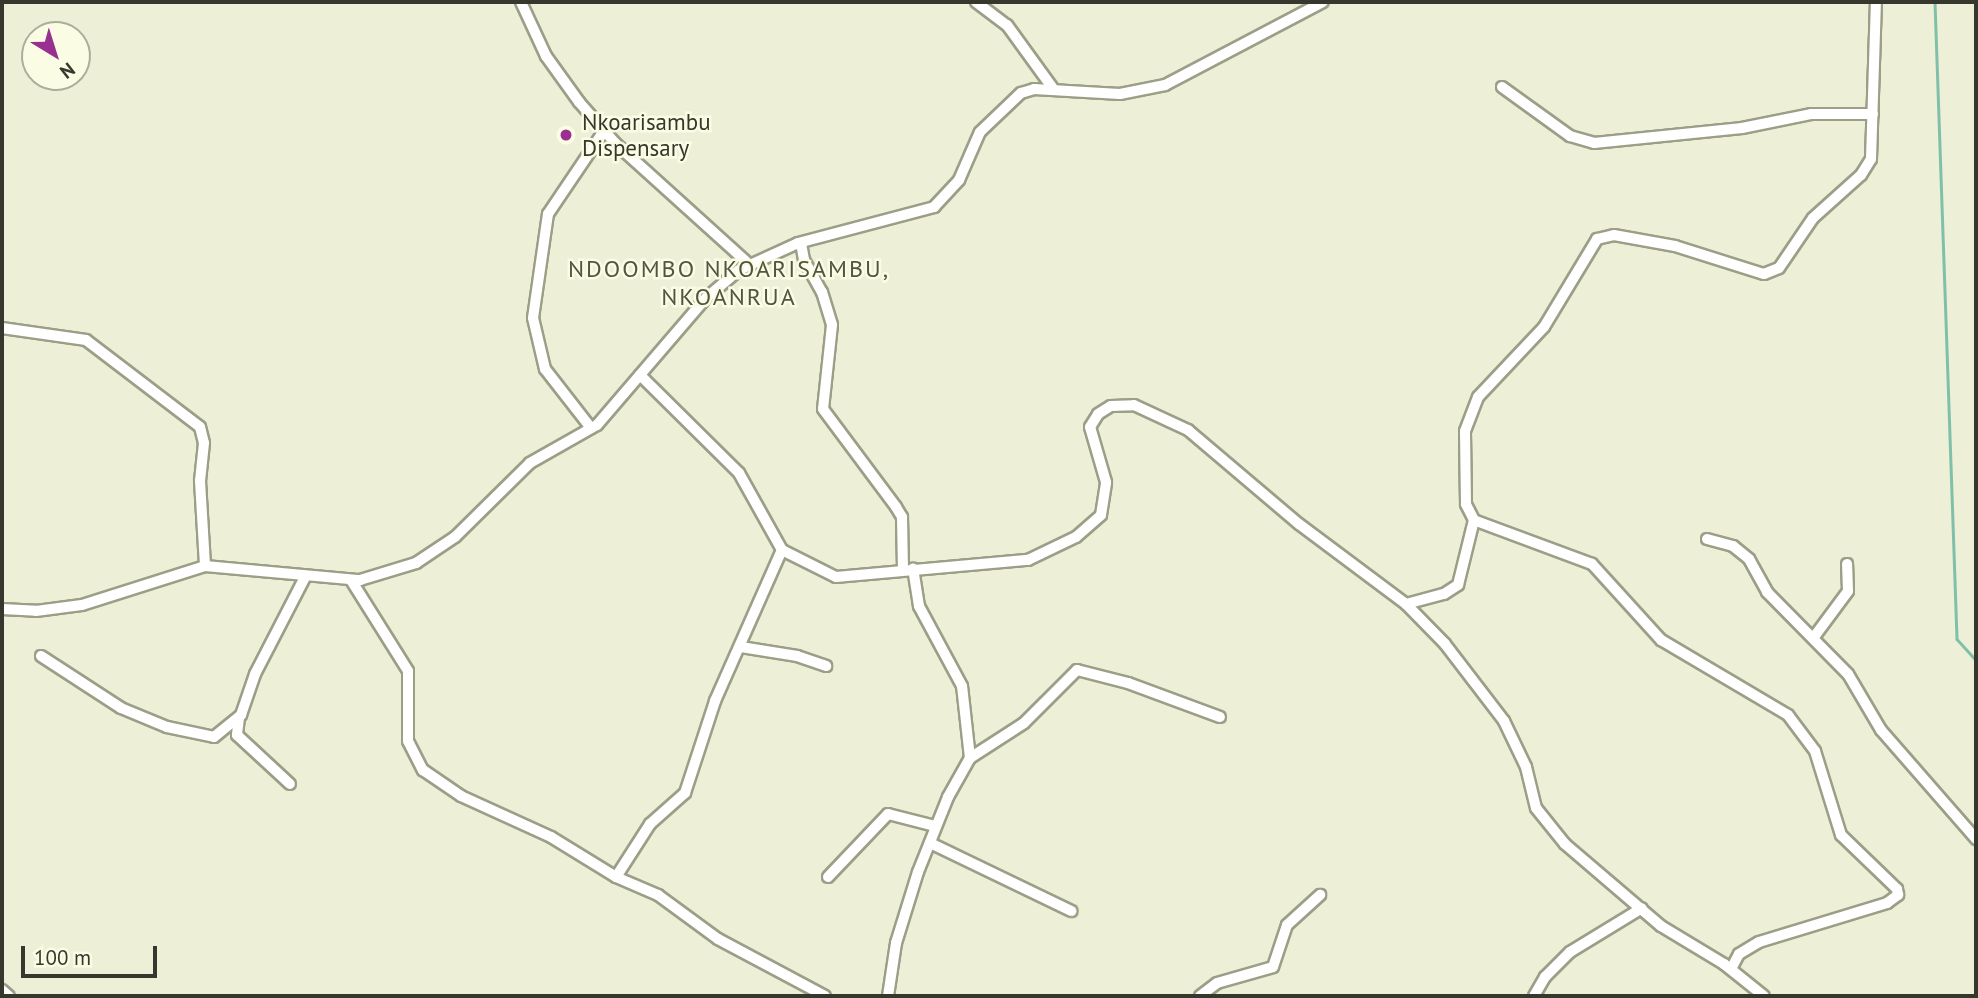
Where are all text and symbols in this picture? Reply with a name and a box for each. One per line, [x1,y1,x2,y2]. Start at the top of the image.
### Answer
north arrow [21,21,91,91]
text: N [55,58,80,84]
place label: Nkoarisambu Dispensary [582,108,711,162]
marker: Nkoarisambu Dispensary [556,125,576,145]
district label: NDOOMBO NKOARISAMBU, NKOANRUA [570,255,888,311]
scale bar [24,932,161,976]
text: 100 m [34,944,91,971]

